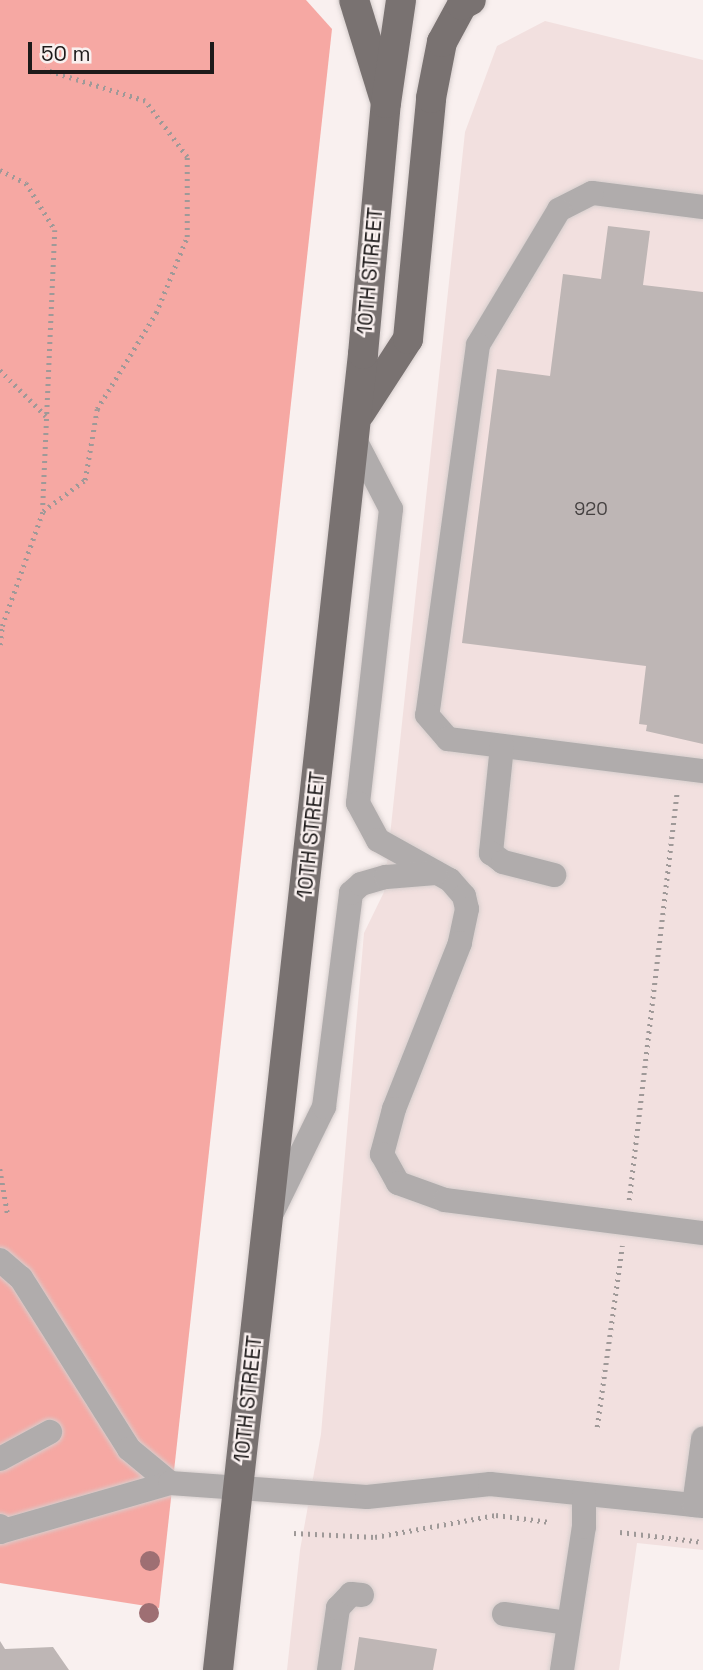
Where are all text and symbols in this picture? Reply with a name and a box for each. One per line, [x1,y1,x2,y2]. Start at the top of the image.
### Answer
scale bar [32,28,217,72]
text: 50 m [41,40,91,67]
street label: 10TH STREET [352,206,388,336]
house number: 920 [574,498,608,520]
street label: 10TH STREET [292,770,330,900]
street label: 10TH STREET [229,1334,267,1464]

